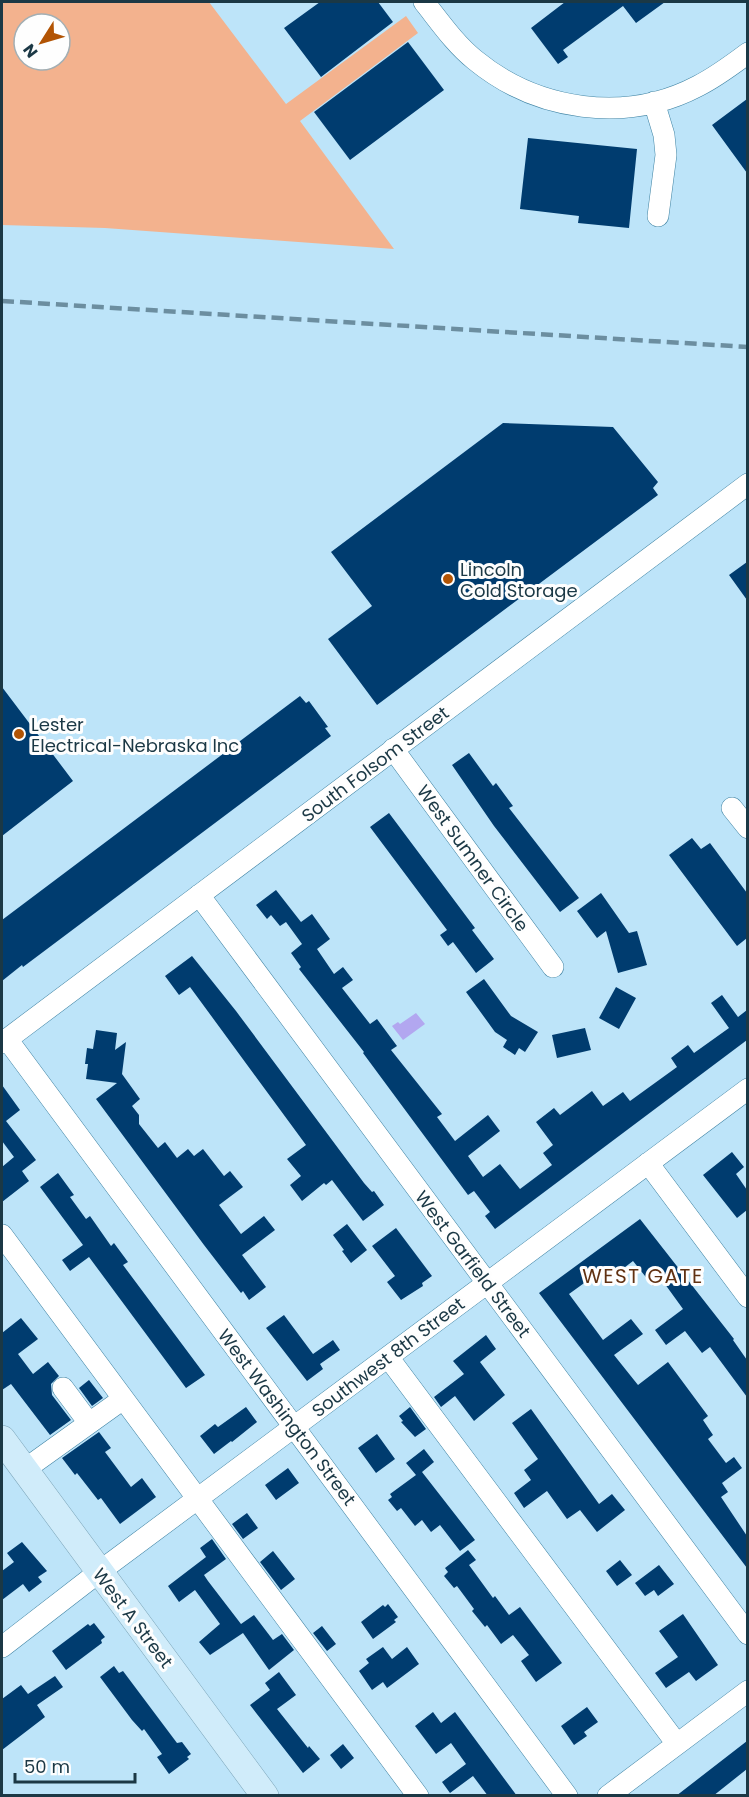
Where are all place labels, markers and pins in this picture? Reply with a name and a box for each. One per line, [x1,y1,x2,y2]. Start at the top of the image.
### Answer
place label: Lincoln Cold Storage [460,557,578,603]
marker: Lincoln Cold Storage [441,572,455,586]
place label: Lester Electrical-Nebraska Inc [31,712,239,758]
marker: Lester Electrical-Nebraska Inc [12,727,26,741]

